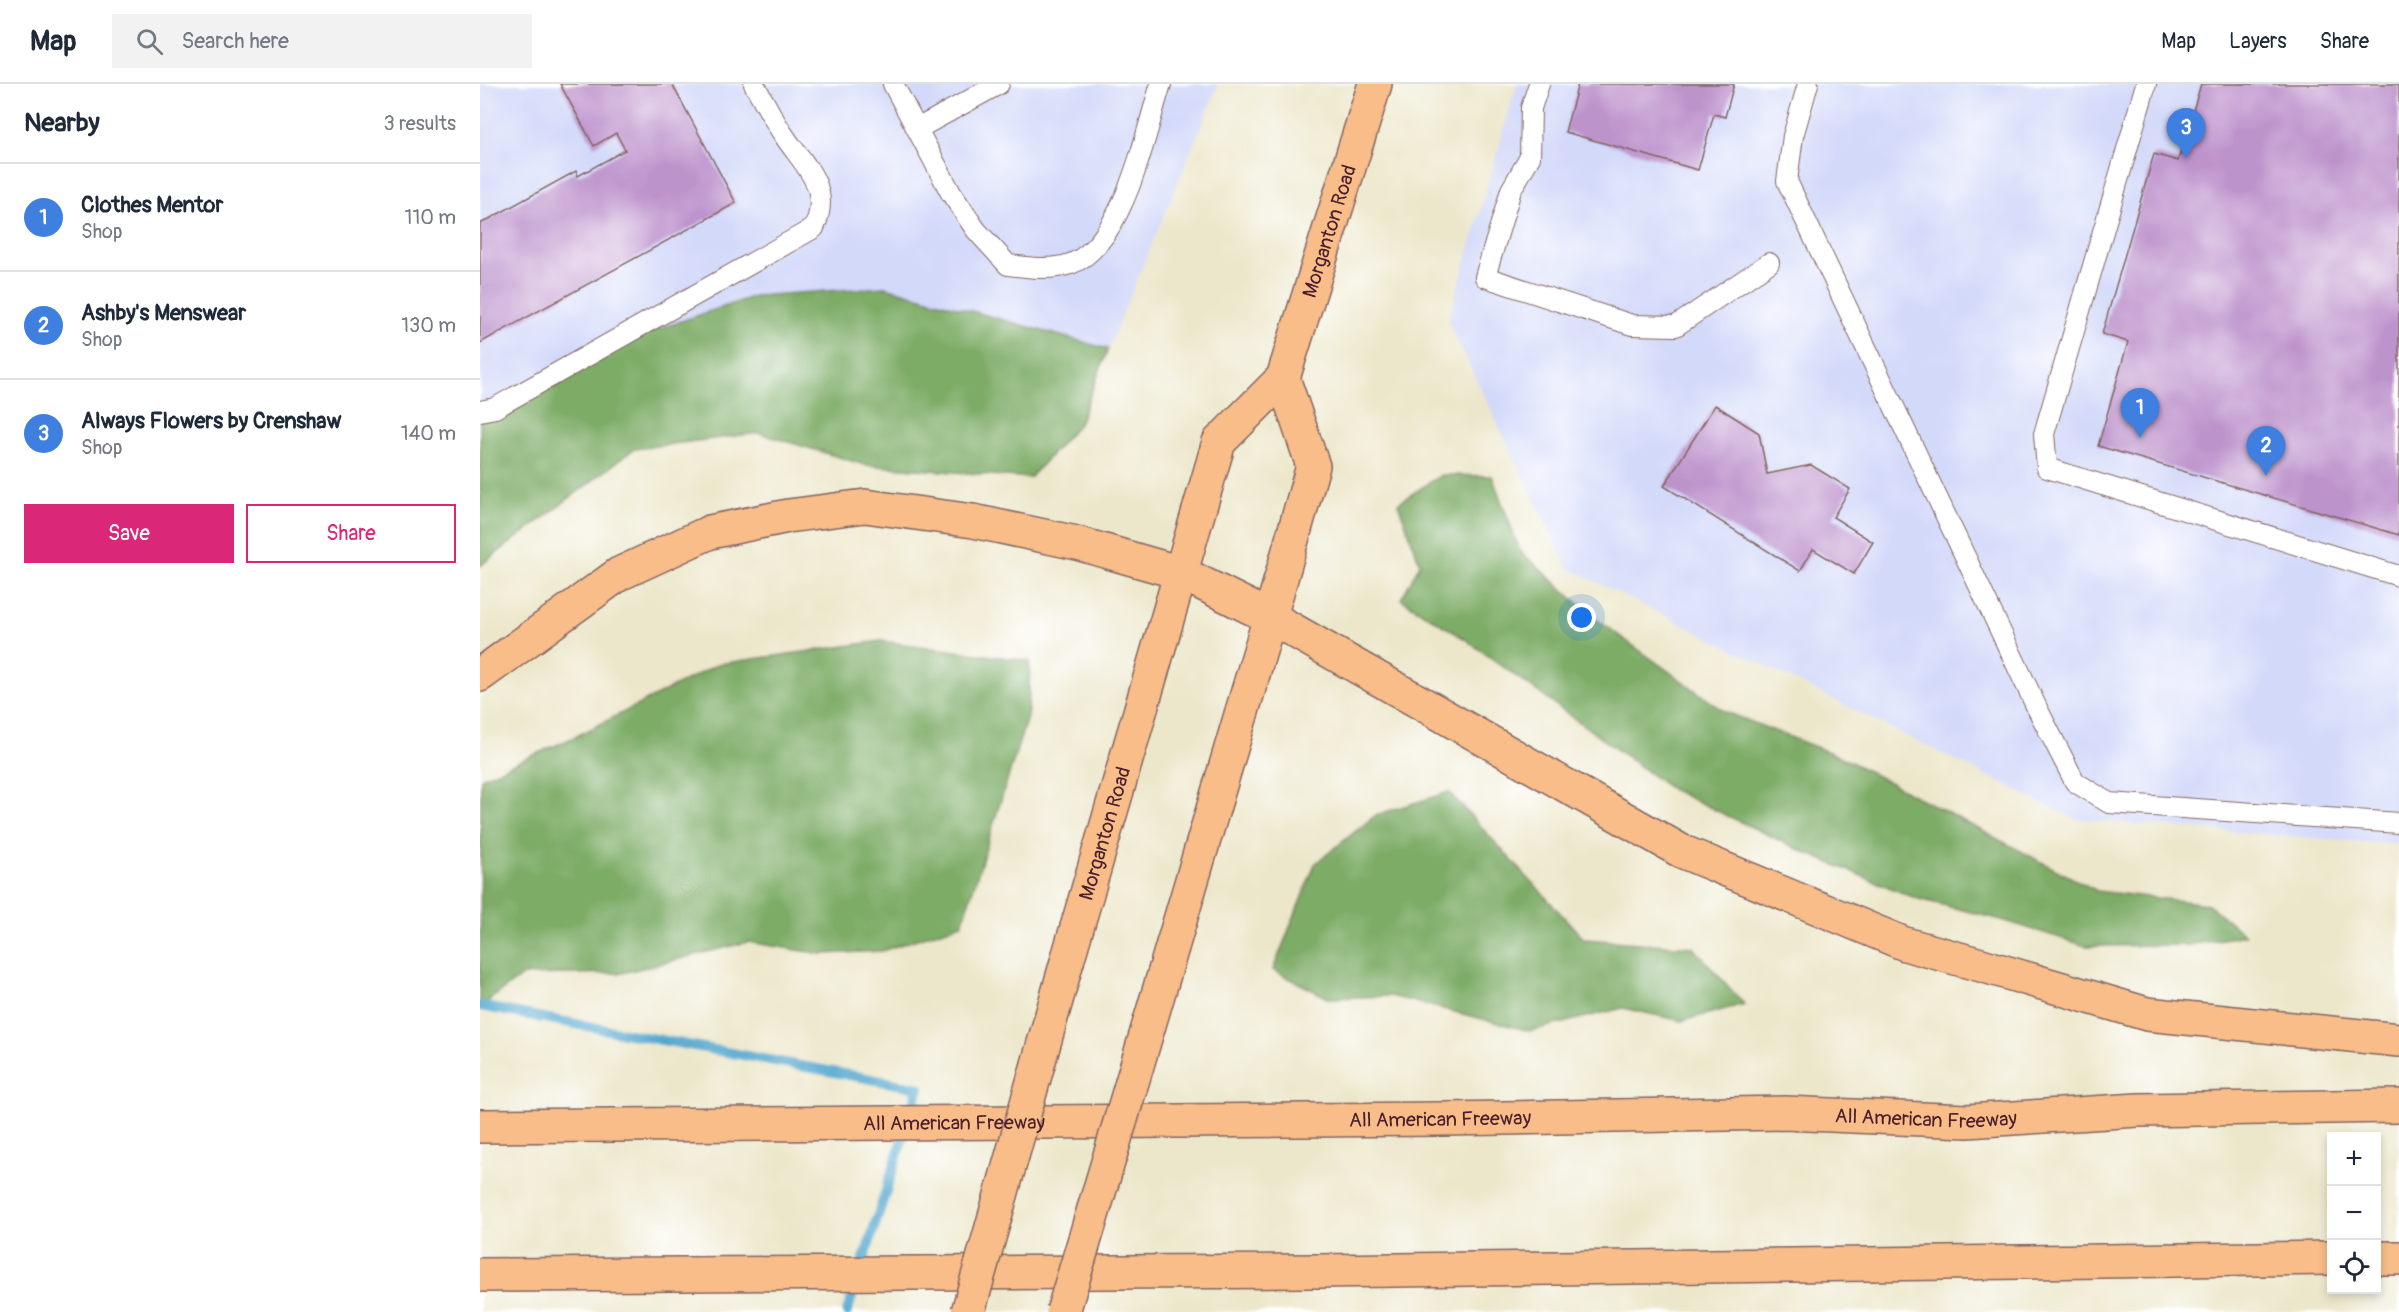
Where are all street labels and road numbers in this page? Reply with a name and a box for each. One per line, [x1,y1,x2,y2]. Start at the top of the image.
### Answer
street label: Morganton Road [1297,162,1362,301]
street label: Morganton Road [1074,764,1136,903]
street label: All American Freeway [1834,1103,2018,1134]
street label: All American Freeway [1349,1105,1532,1133]
street label: All American Freeway [863,1110,1046,1136]

